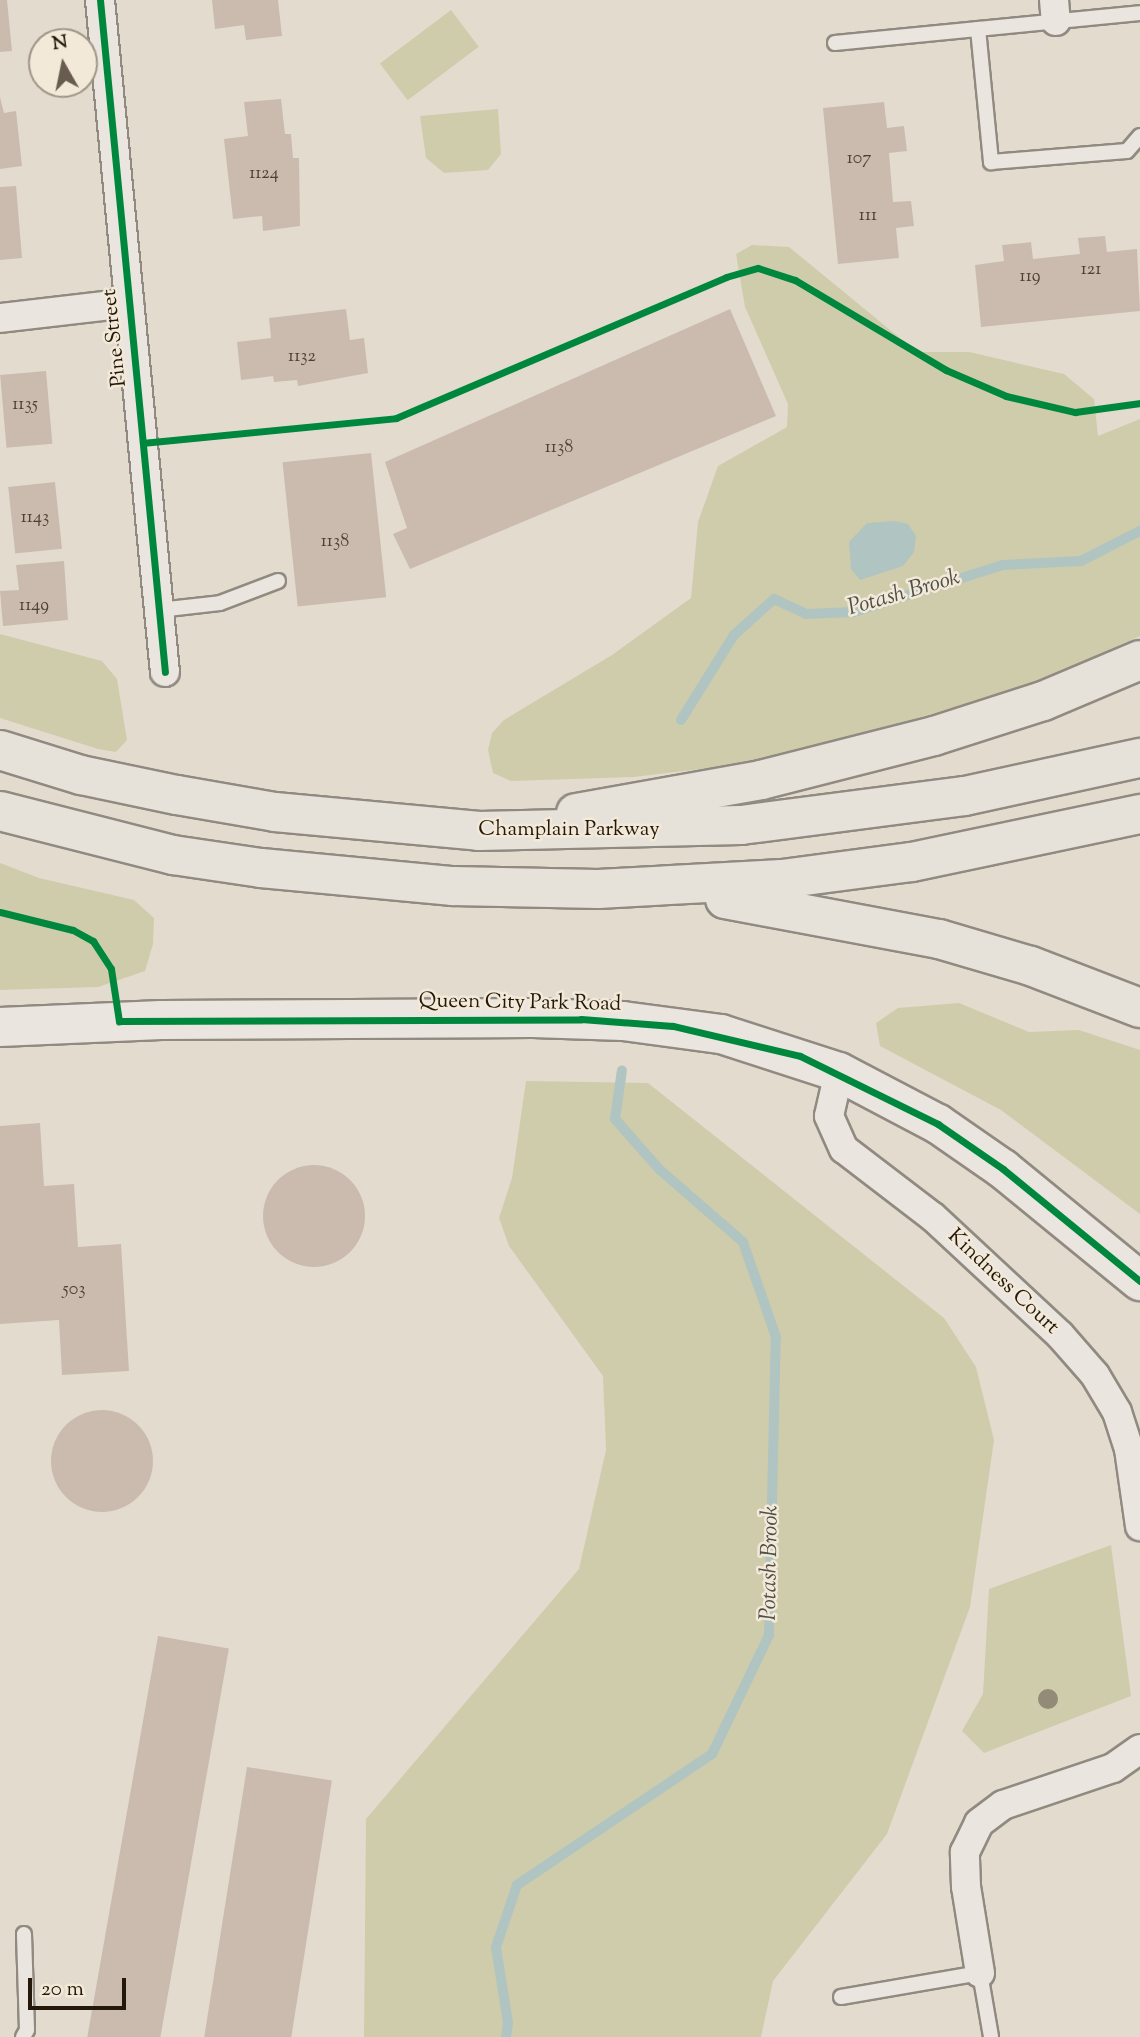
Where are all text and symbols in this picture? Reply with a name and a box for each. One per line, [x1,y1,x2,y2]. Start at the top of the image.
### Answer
north arrow [28,28,98,98]
text: N [50,29,70,58]
house number: 107 [847,148,871,170]
house number: 1124 [249,163,279,185]
house number: 111 [859,205,877,227]
house number: 121 [1081,259,1101,281]
house number: 119 [1020,266,1040,288]
street label: Pine Street [97,288,133,388]
house number: 1132 [288,346,316,368]
house number: 1135 [12,394,38,416]
house number: 1138 [545,437,573,459]
house number: 1143 [21,507,49,529]
house number: 1138 [321,531,349,553]
water label: Potash Brook [845,565,963,623]
house number: 1149 [19,595,49,617]
street label: Champlain Parkway [478,817,660,843]
street label: Queen City Park Road [418,989,622,1017]
street label: Kindness Court [942,1224,1064,1340]
house number: 503 [63,1279,85,1301]
water label: Potash Brook [756,1505,786,1621]
scale bar [32,1964,130,2008]
text: 20 m [41,1975,84,2005]

